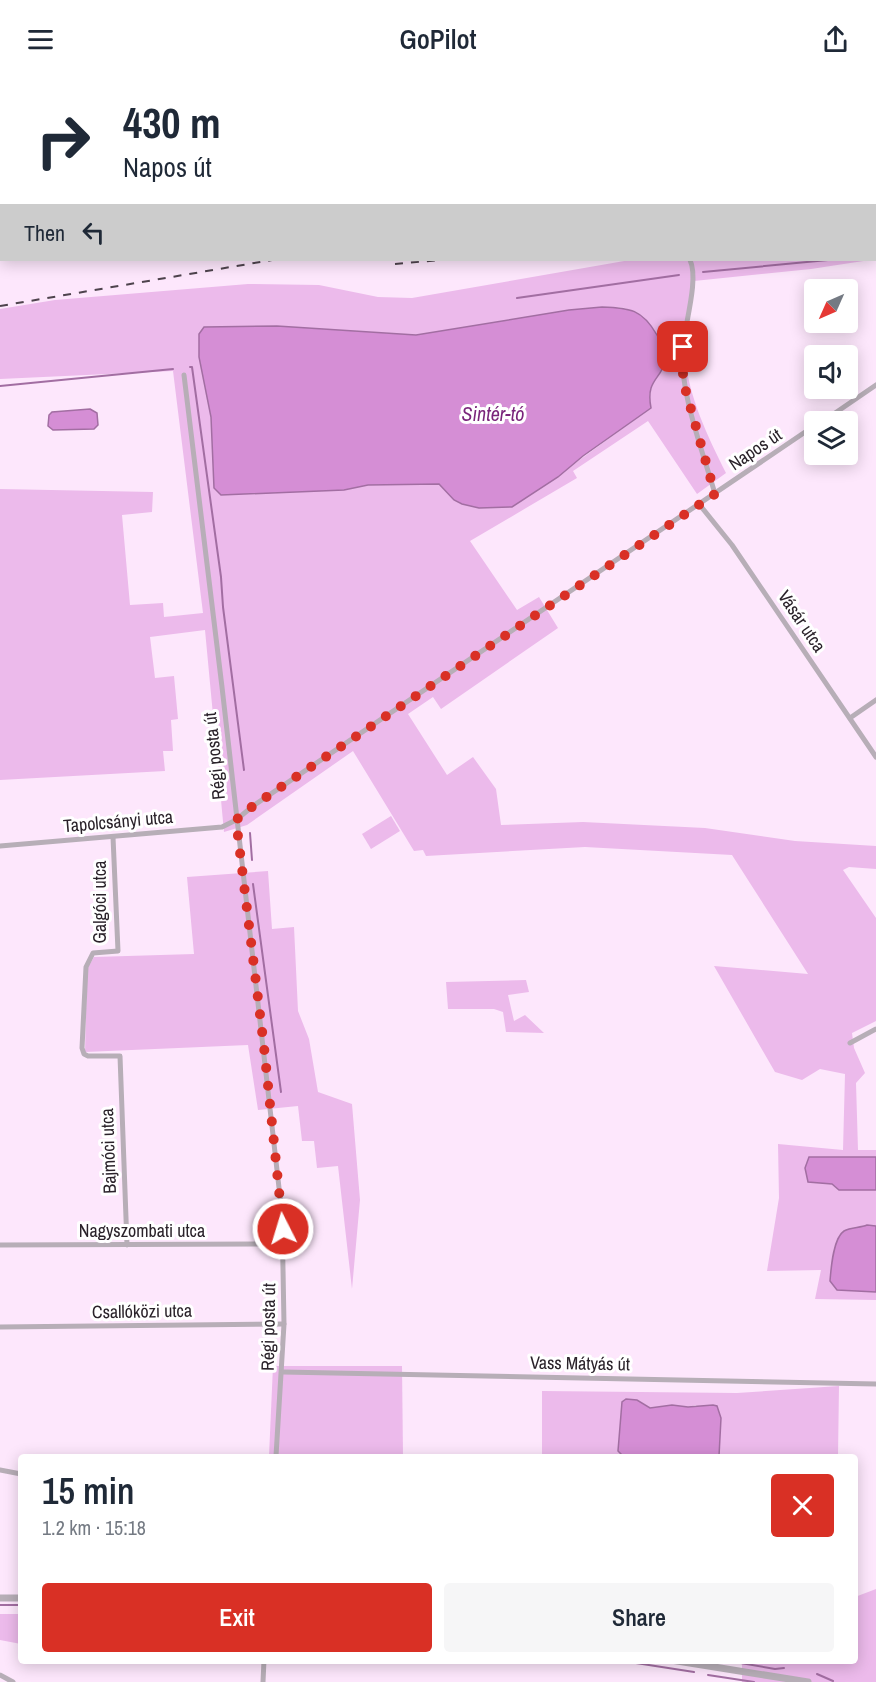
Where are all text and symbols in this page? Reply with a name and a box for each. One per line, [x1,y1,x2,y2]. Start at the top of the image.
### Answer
text: GoPilot [399,21,477,57]
icon: menu [24,23,57,56]
icon: share [819,23,852,56]
text: 430 m [123,95,221,151]
icon: right [24,102,102,180]
text: Napos út [123,149,212,185]
icon: left [77,216,110,249]
text: Then [24,218,65,248]
north arrow [804,279,858,333]
map controls [804,279,858,465]
pin [657,321,708,372]
icon: arrive [666,330,699,363]
button: sound [804,345,858,399]
water label: Sintér-tó [462,400,524,427]
button: layers [804,411,858,465]
street label: Napos út [724,422,786,476]
street label: Vásár utca [772,585,832,657]
street label: Régi posta út [197,711,231,801]
street label: Tapolcsányi utca [62,804,174,838]
street label: Galgóci utca [87,861,112,943]
street label: Bajmóci utca [94,1108,122,1194]
position arrow [251,1197,315,1261]
street label: Nagyszombati utca [79,1218,205,1243]
street label: Régi posta út [255,1283,281,1371]
street label: Csallóközi utca [92,1298,192,1324]
street label: Vass Mátyás út [530,1350,630,1376]
text: 15 min [42,1467,134,1515]
button: close [771,1474,834,1537]
text: 1.2 km · 15:18 [42,1514,146,1541]
button: Exit [42,1583,432,1652]
button: Share [444,1583,834,1652]

